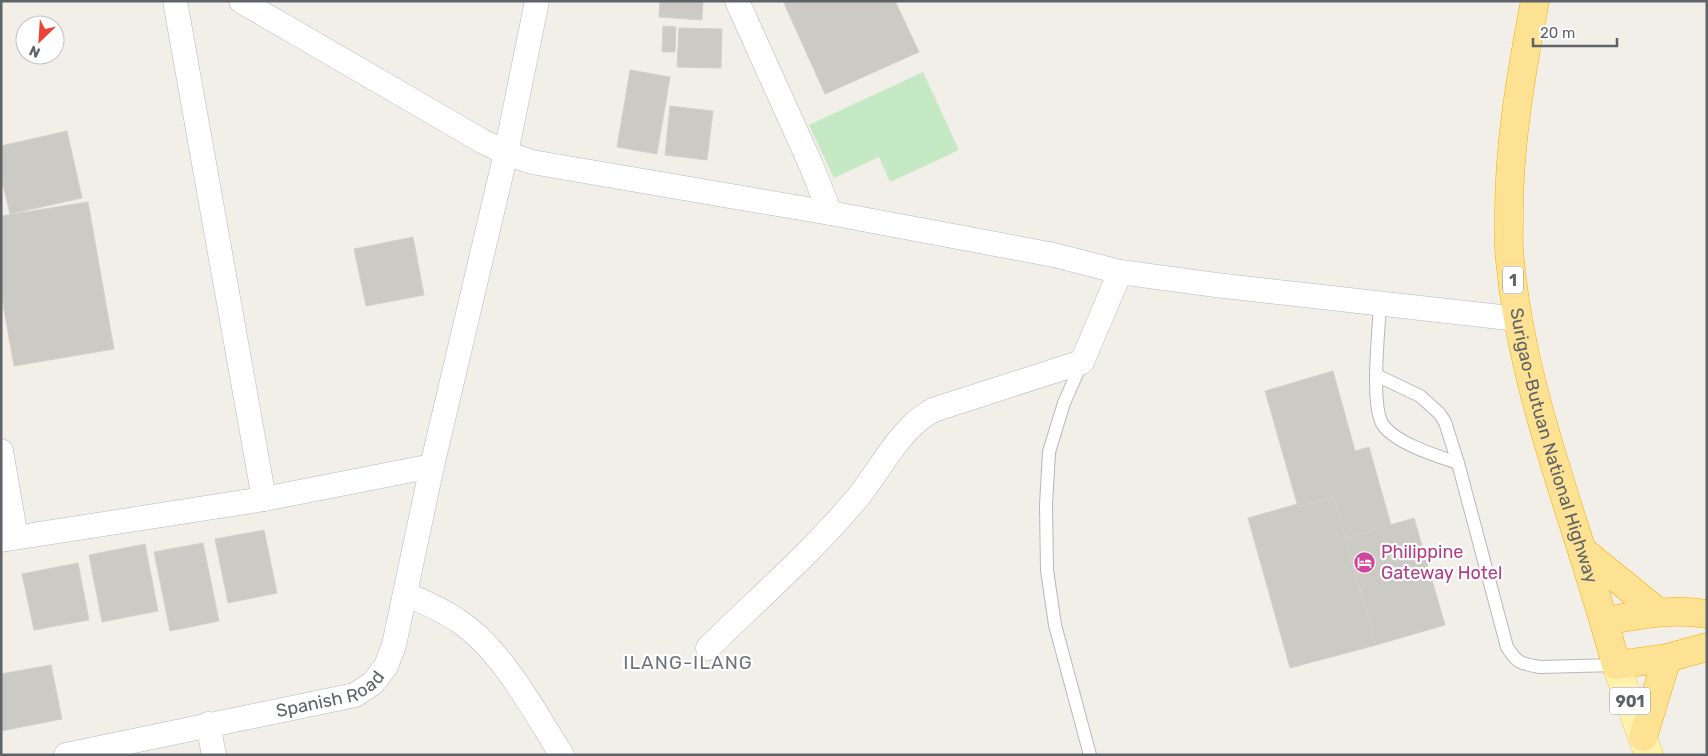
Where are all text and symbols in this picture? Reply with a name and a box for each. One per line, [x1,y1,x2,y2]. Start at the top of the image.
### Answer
north arrow [15,15,65,65]
scale bar [1533,15,1617,47]
text: 20 m [1540,24,1575,42]
text: N [27,41,43,61]
road number: 1 [1503,266,1523,294]
street label: Surigao-Butuan National Highway [1505,306,1603,586]
place label: Philippine Gateway Hotel [1381,541,1502,584]
hotel icon: Philippine Gateway Hotel [1353,550,1377,574]
district label: ILANG-ILANG [623,651,753,674]
street label: Spanish Road [274,666,389,722]
road number: 901 [1610,688,1650,714]

